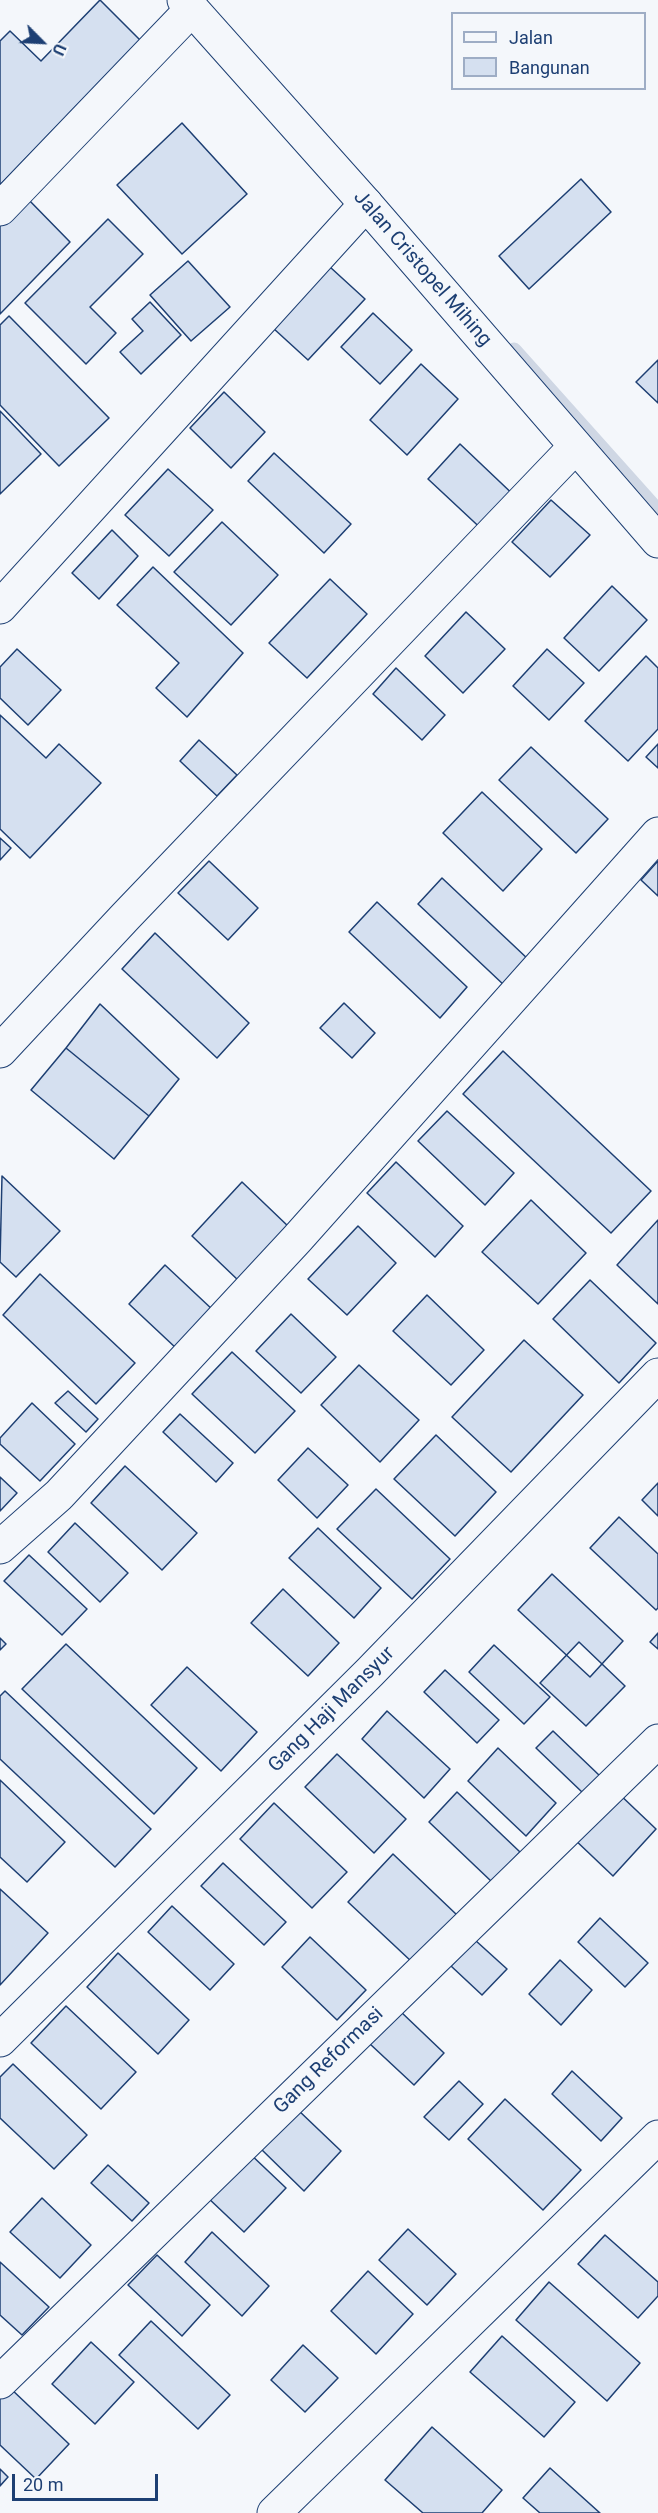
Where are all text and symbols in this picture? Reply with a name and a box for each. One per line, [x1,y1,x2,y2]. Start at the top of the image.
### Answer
north arrow [12,12,72,72]
legend [451,12,646,90]
text: Jalan [509,27,553,48]
text: U [48,41,70,58]
text: Bangunan [509,57,590,78]
street label: Jalan Cristopel Mihing [348,186,496,352]
street label: Gang Haji Mansyur [264,1642,400,1778]
street label: Gang Reformasi [269,2003,389,2119]
scale bar [15,2462,160,2500]
text: 20 m [23,2474,63,2495]

